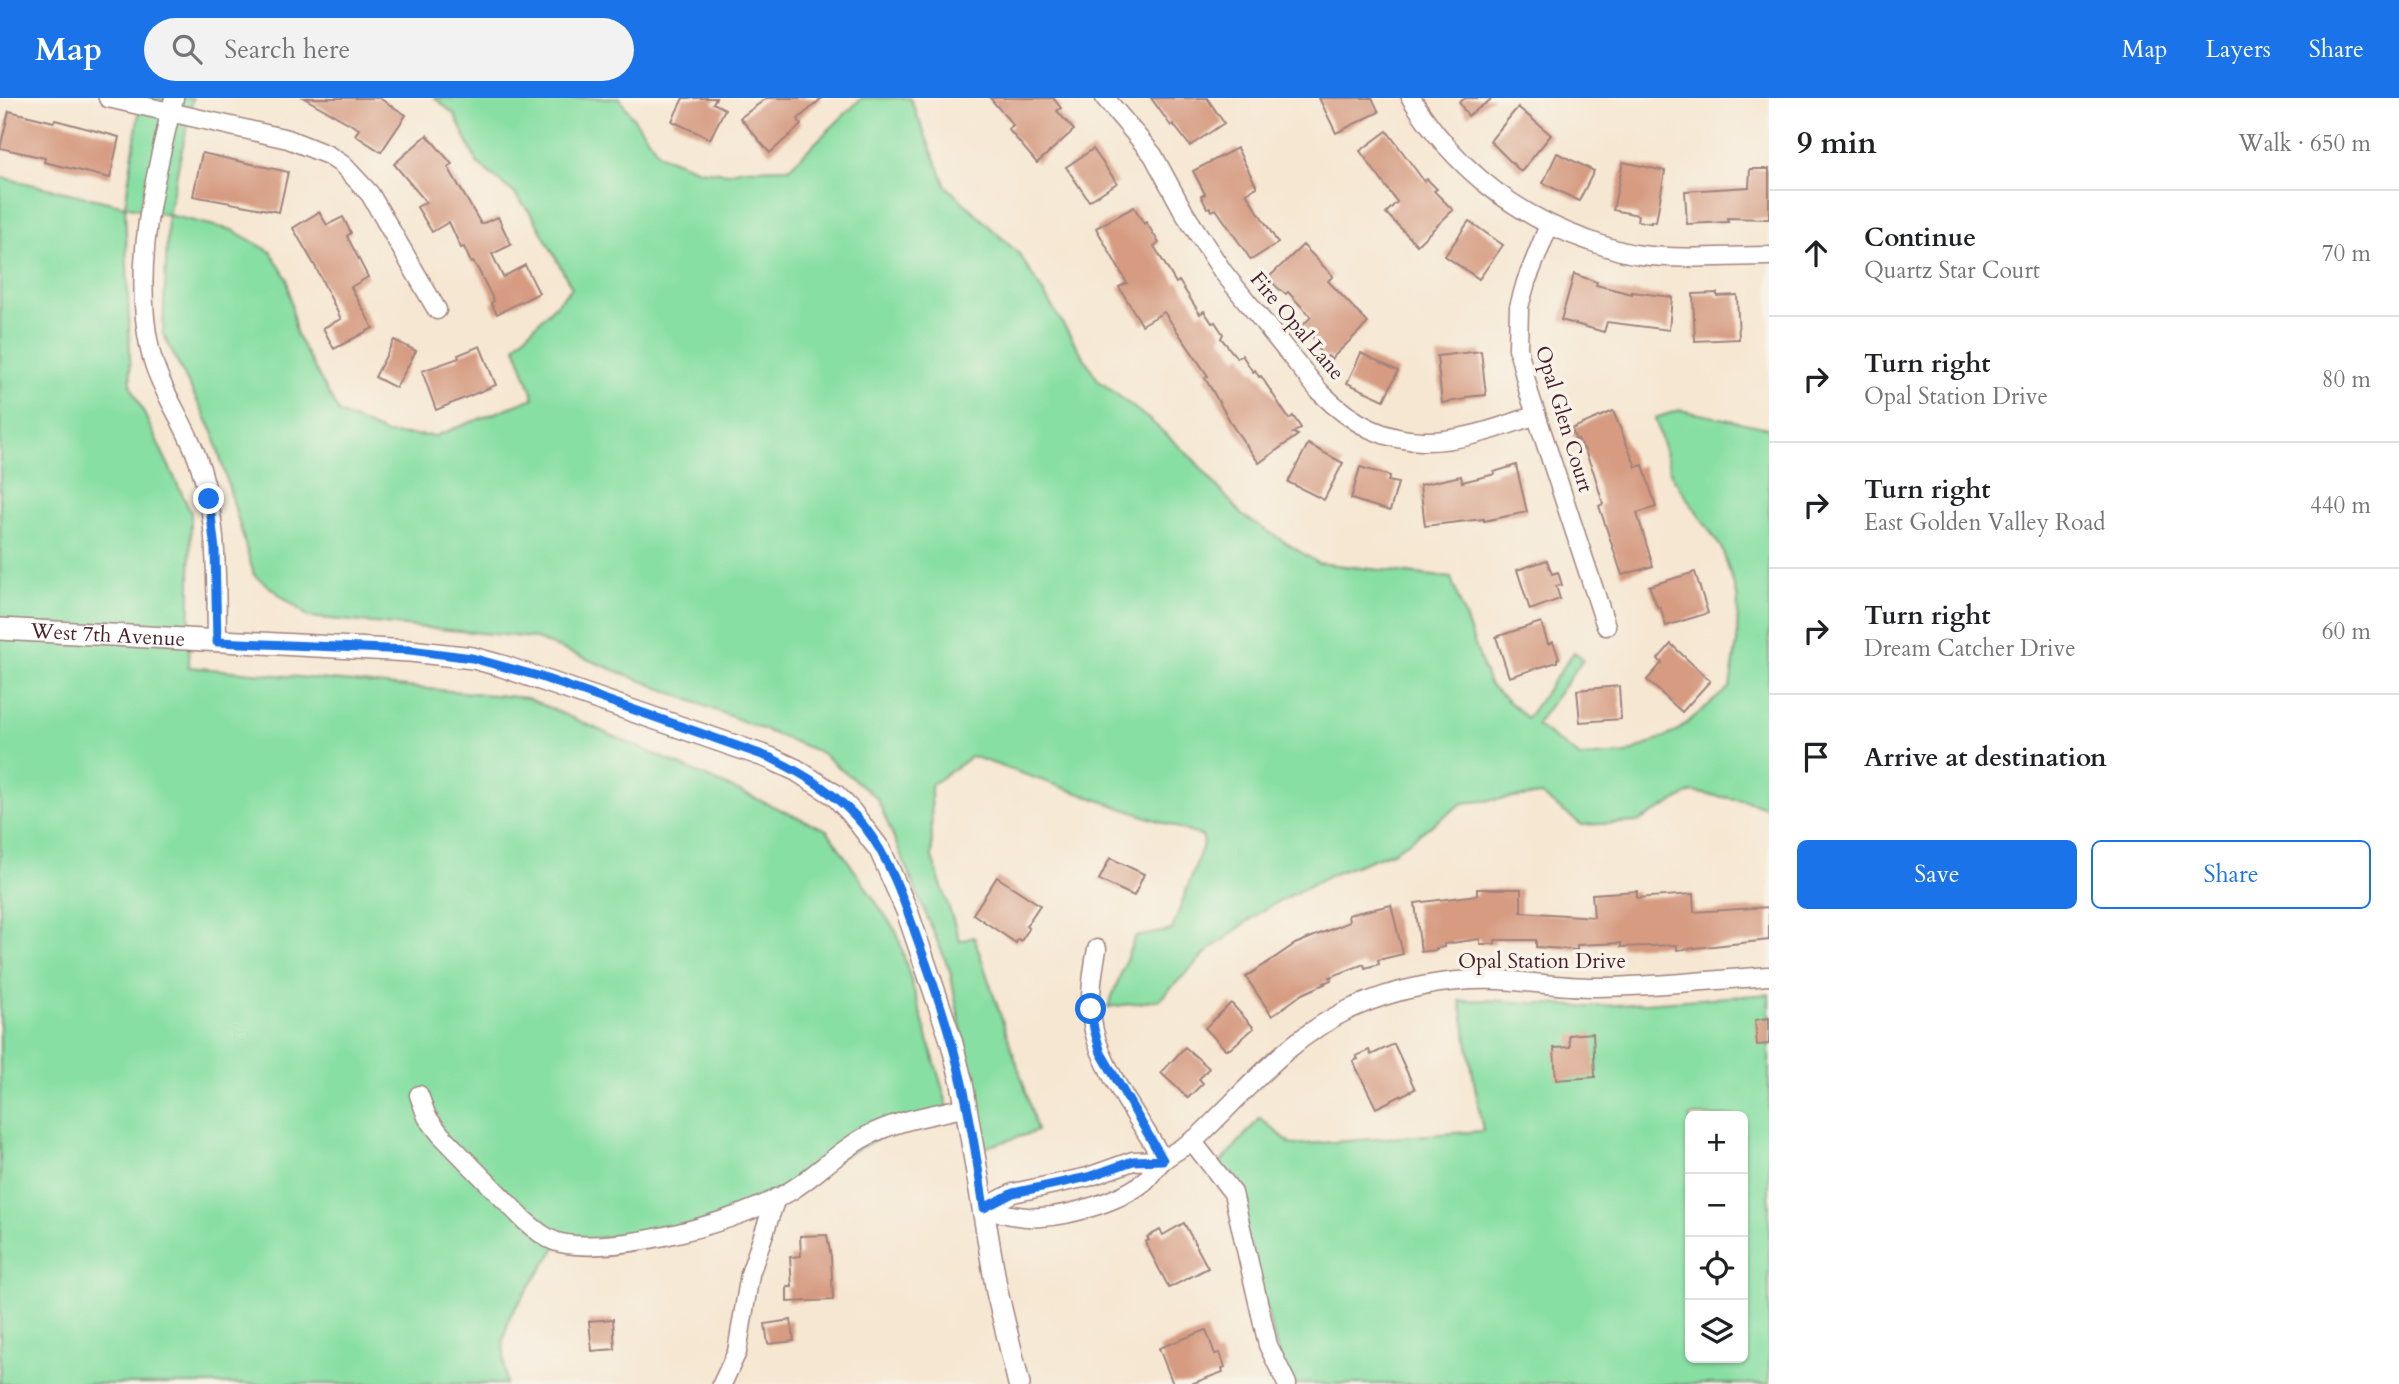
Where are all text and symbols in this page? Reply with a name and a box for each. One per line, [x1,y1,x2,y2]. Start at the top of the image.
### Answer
search box [144,18,634,81]
text: Map [35,27,102,72]
icon: search [168,30,206,68]
text: Search here [224,32,350,67]
text: Map [2122,33,2168,66]
text: Layers [2206,33,2271,66]
text: Share [2309,33,2364,66]
text: 9 min [1797,123,1877,164]
text: Walk · 650 m [2238,128,2371,159]
text: Continue [1864,220,1976,255]
icon: ahead [1797,234,1835,272]
text: 70 m [2322,238,2371,269]
text: Quartz Star Court [1864,255,2040,286]
street label: Fire Opal Lane [1243,266,1351,386]
street label: Opal Glen Court [1528,342,1600,496]
text: Turn right [1864,346,1991,381]
icon: right [1797,360,1835,398]
text: 80 m [2322,364,2371,395]
text: Opal Station Drive [1864,381,2048,412]
text: Turn right [1864,472,1991,507]
route end [193,483,224,514]
icon: right [1797,486,1835,524]
text: 440 m [2310,490,2371,521]
text: East Golden Valley Road [1864,507,2106,538]
text: Turn right [1864,598,1991,633]
icon: right [1797,612,1835,650]
street label: West 7th Avenue [29,616,186,653]
text: 60 m [2322,616,2371,647]
text: Dream Catcher Drive [1864,633,2076,664]
icon: arrive [1797,738,1835,776]
text: Arrive at destination [1864,740,2107,775]
button: Save [1797,840,2077,909]
button: Share [2091,840,2371,909]
street label: Opal Station Drive [1458,947,1626,976]
route start [1075,993,1106,1024]
map controls [1685,1111,1748,1363]
button: + [1685,1111,1748,1174]
button: − [1685,1174,1748,1237]
button: locate [1685,1237,1748,1300]
button: layers [1685,1300,1748,1363]

